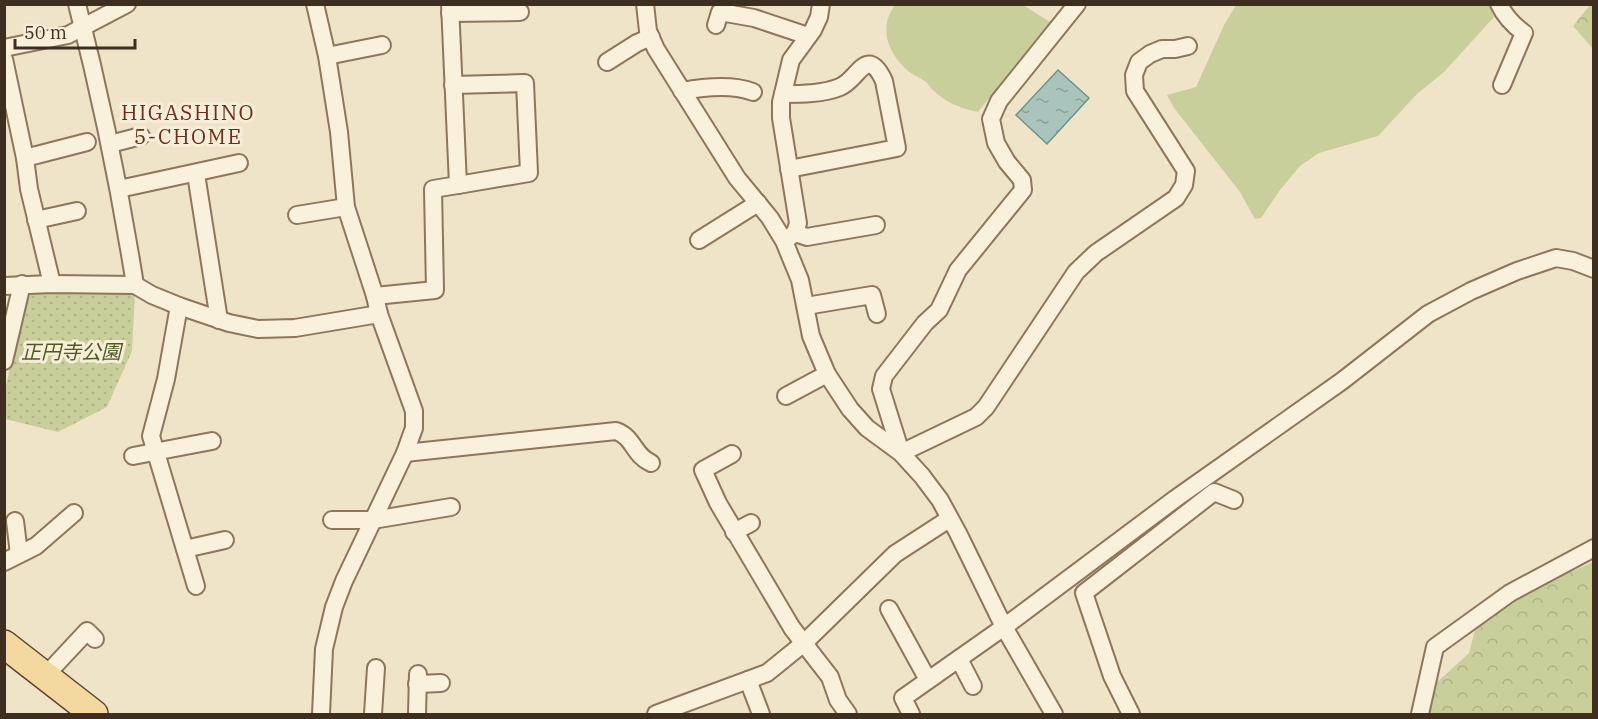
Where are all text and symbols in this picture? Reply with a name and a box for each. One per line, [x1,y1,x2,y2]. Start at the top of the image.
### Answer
scale bar [15,12,135,50]
text: 50 m [24,21,67,44]
district label: HIGASHINO 5-CHOME [121,98,255,150]
park label: 正円寺公園 [21,338,124,365]

